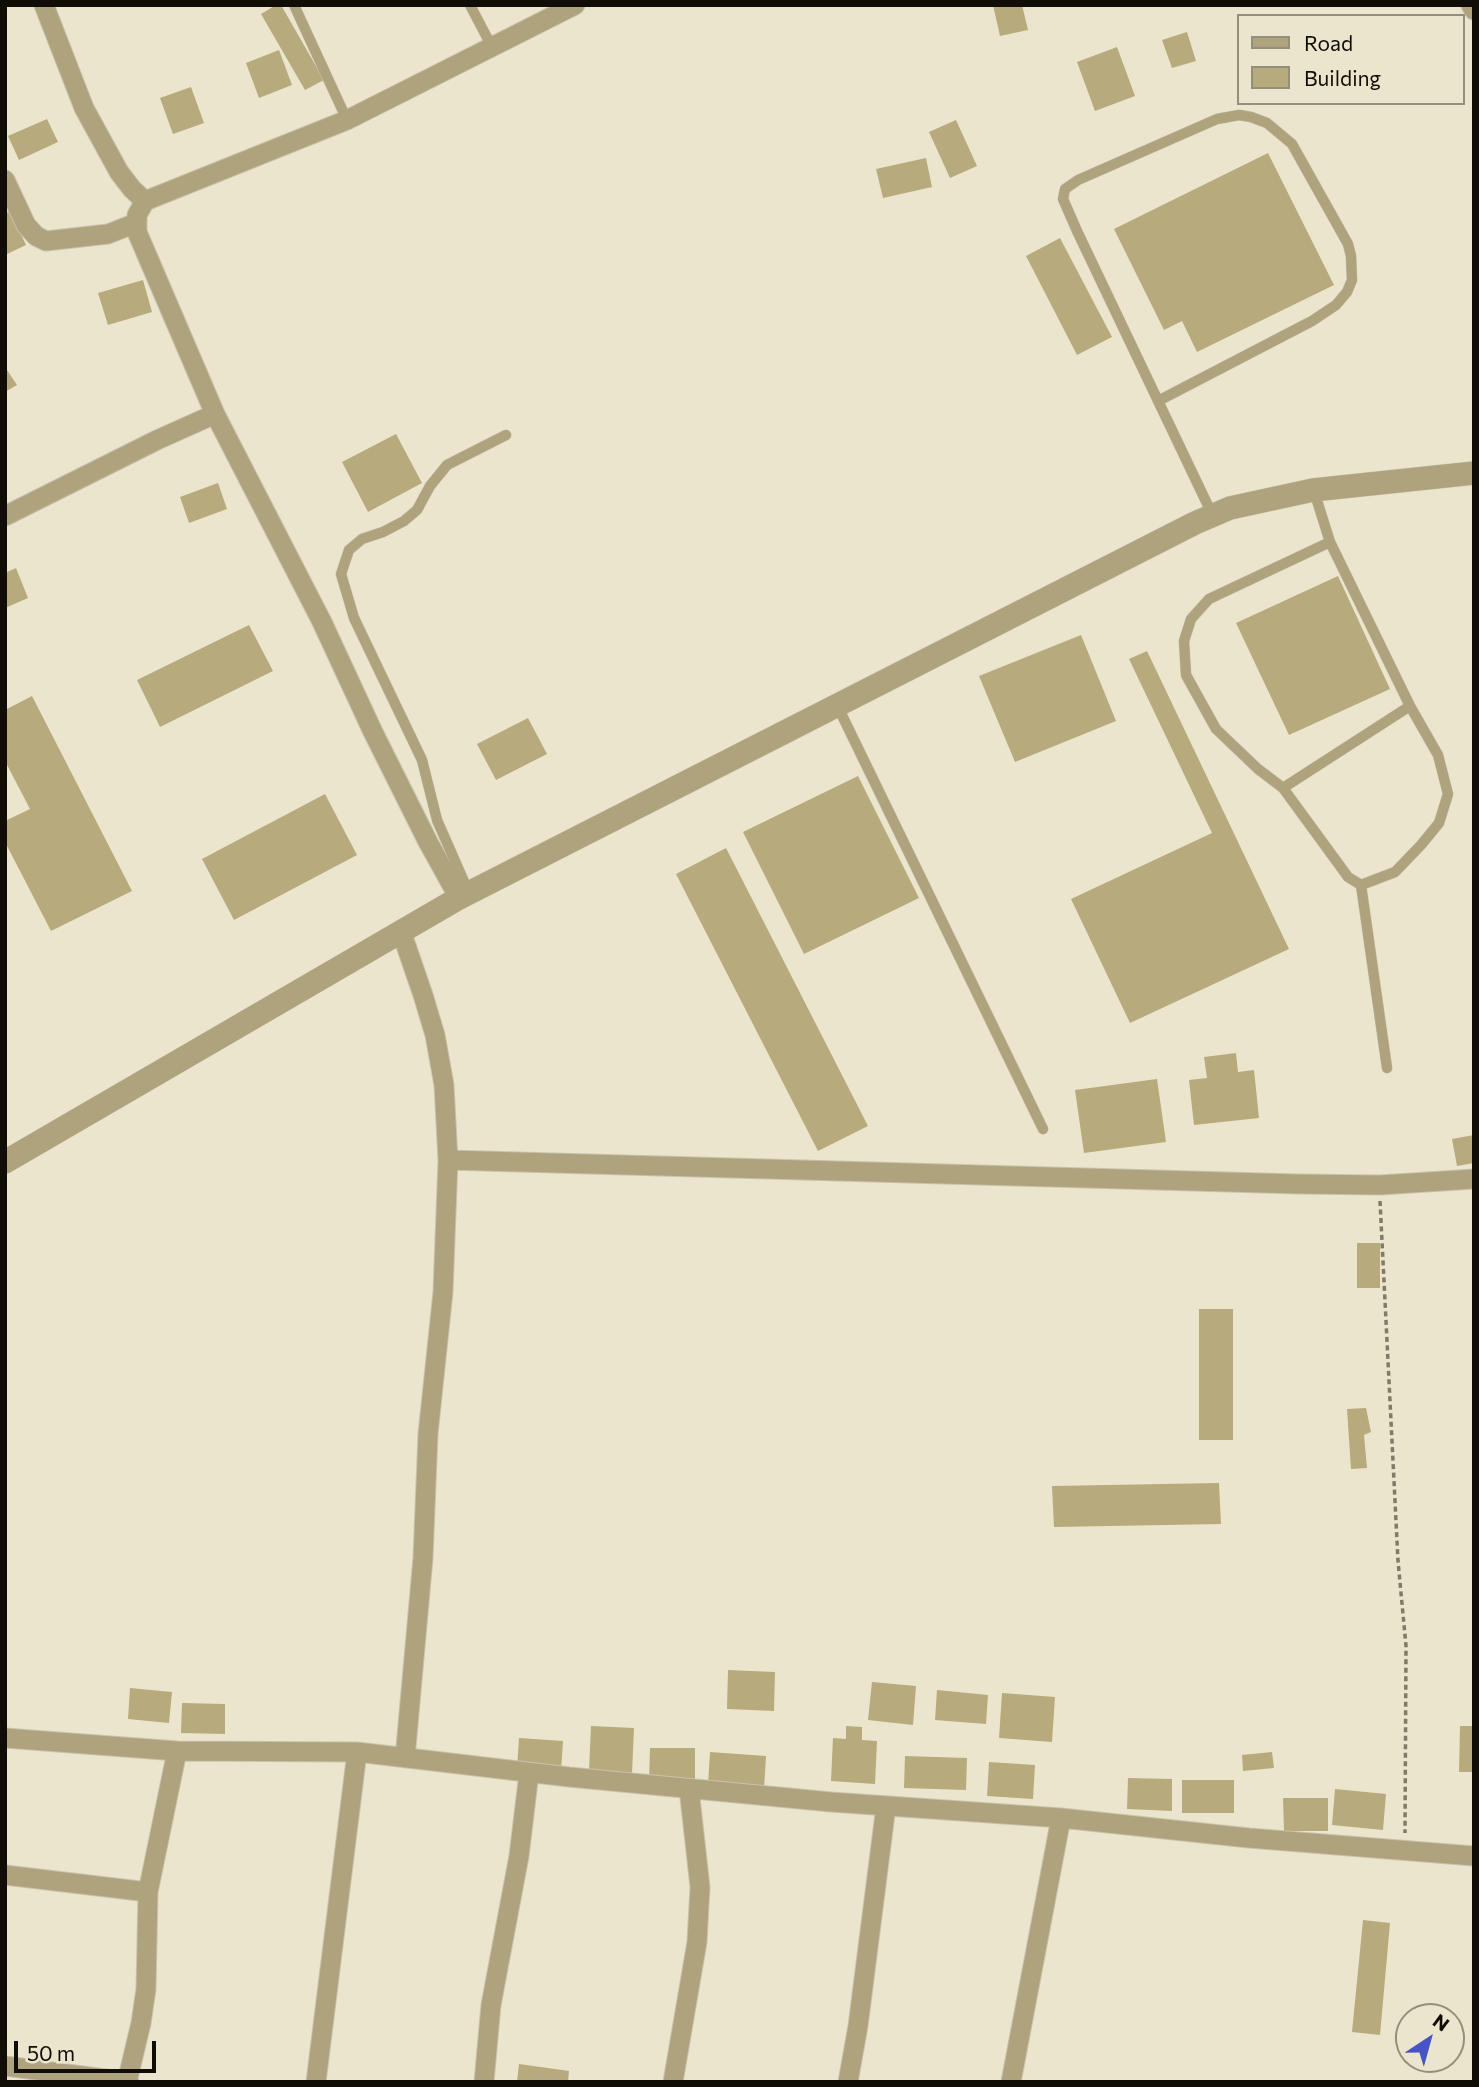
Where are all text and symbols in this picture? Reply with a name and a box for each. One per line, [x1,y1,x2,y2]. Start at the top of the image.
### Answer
legend [1238,14,1465,105]
text: Road [1304,30,1353,55]
text: Building [1304,65,1381,90]
north arrow [1395,2003,1465,2073]
text: N [1429,2009,1454,2036]
scale bar [18,2028,159,2072]
text: 50 m [27,2040,75,2065]

